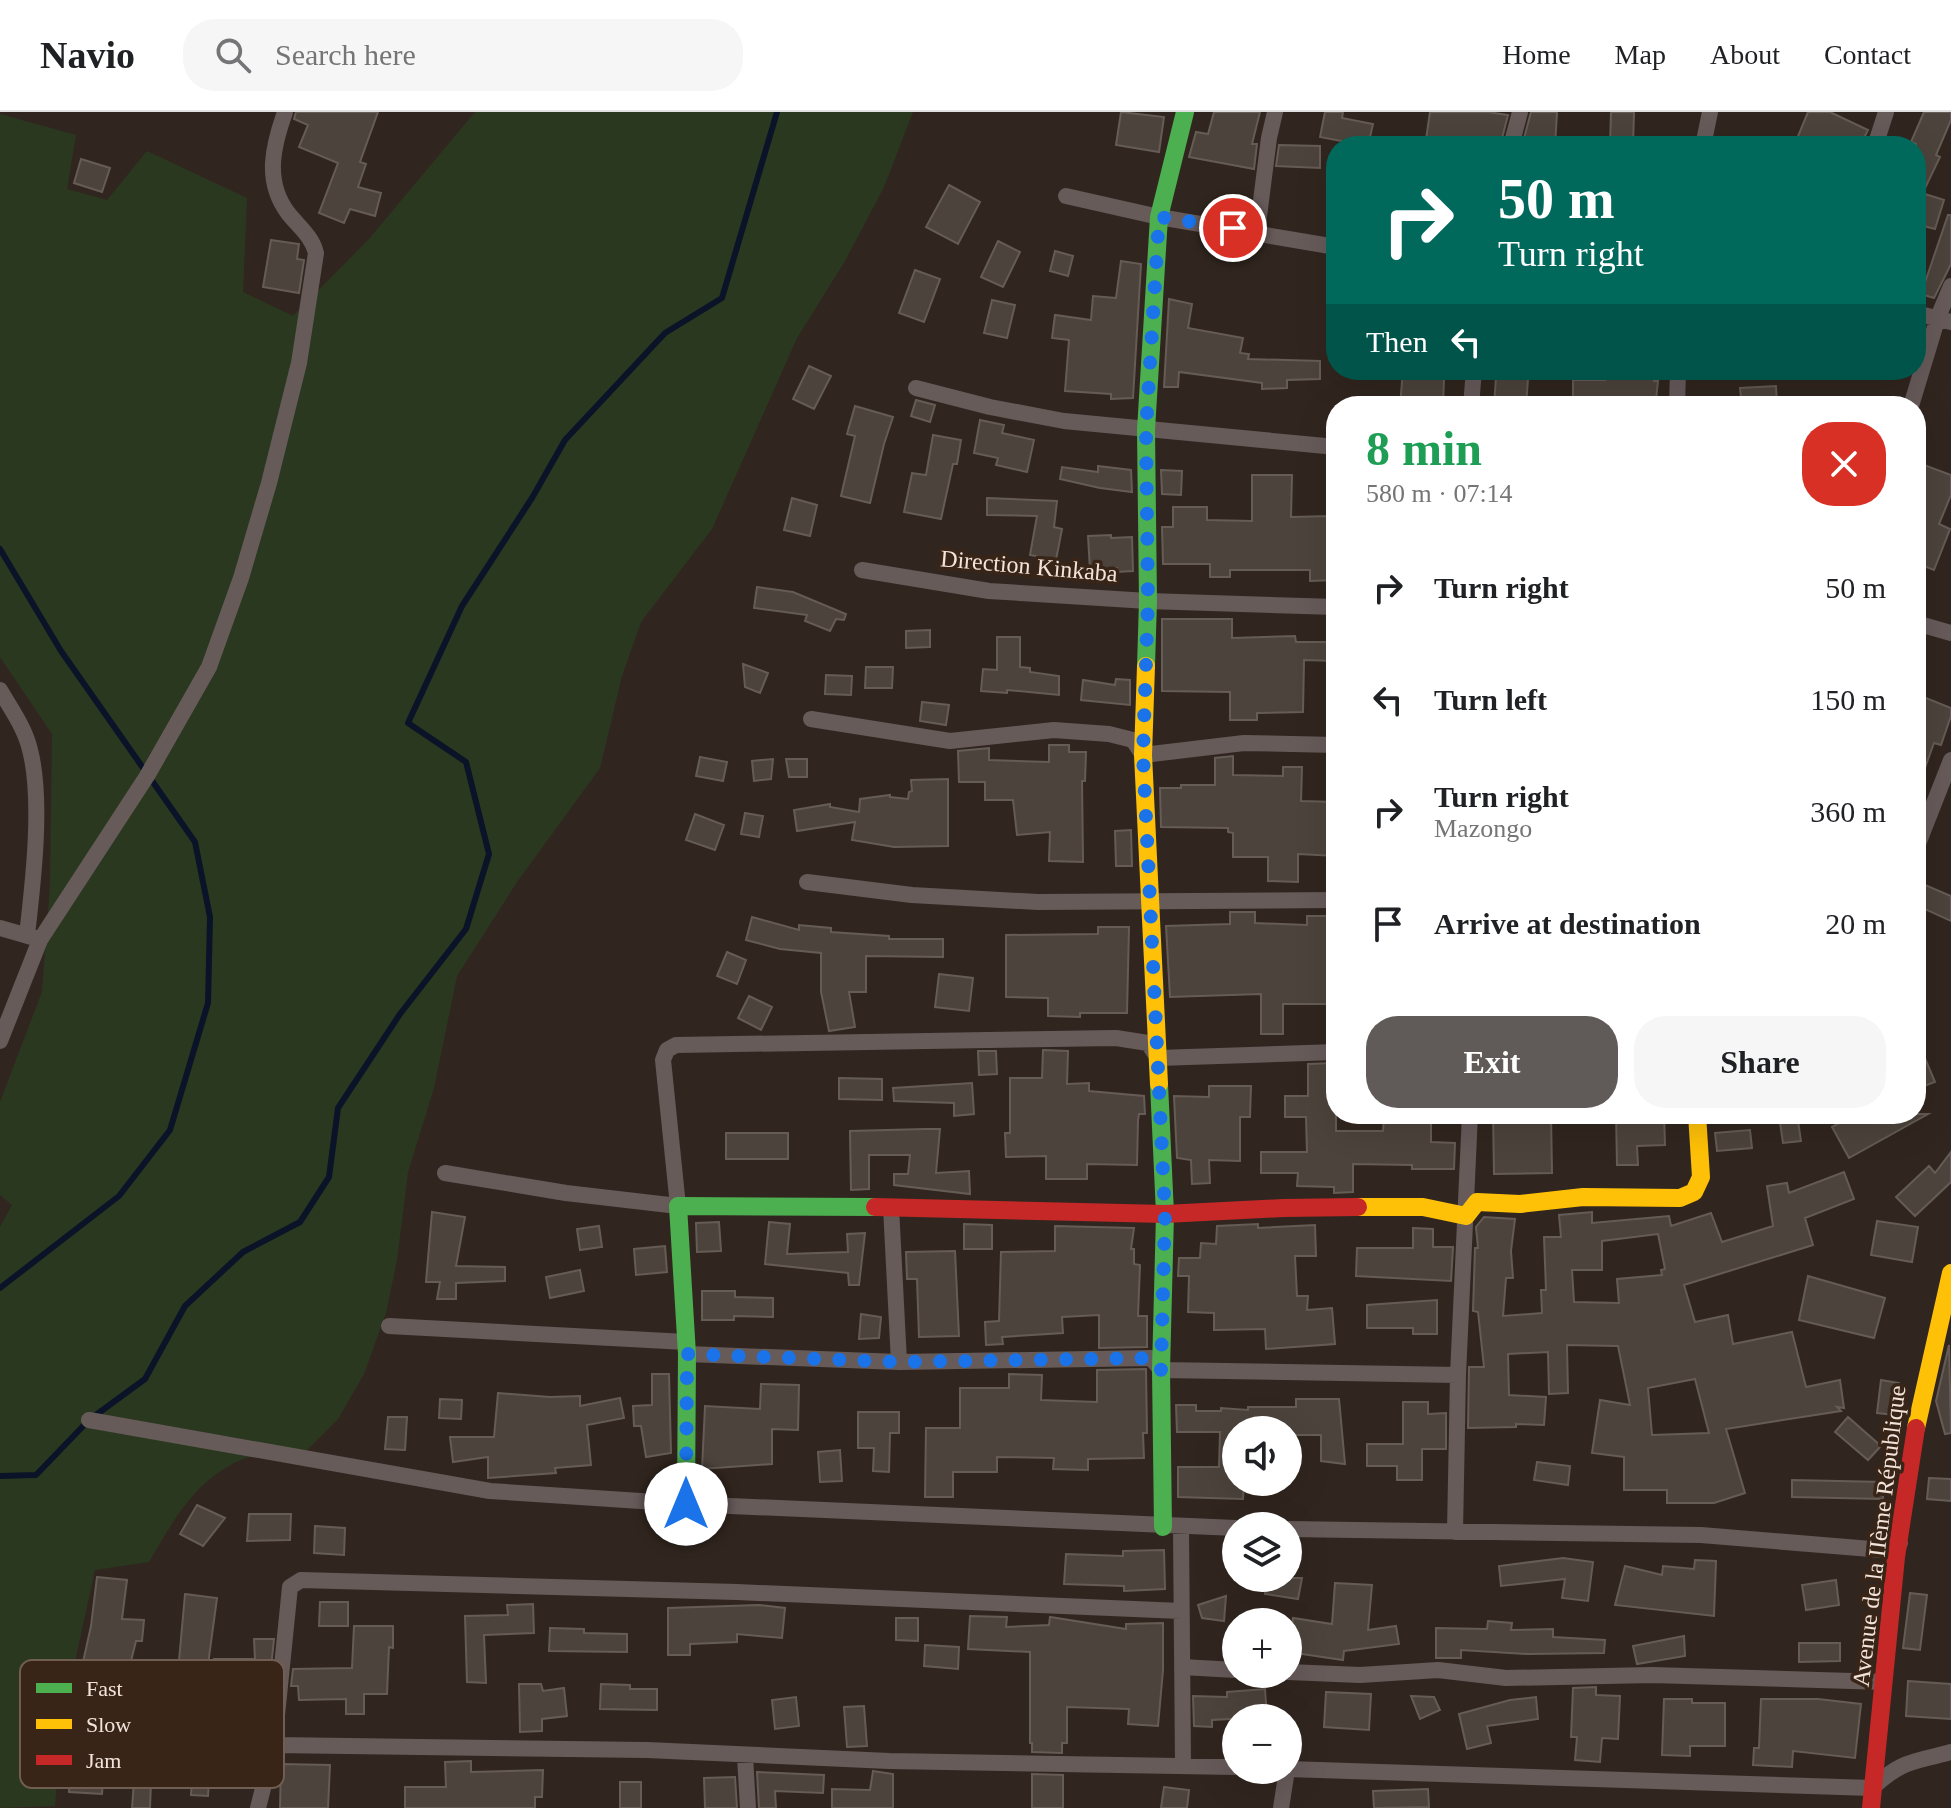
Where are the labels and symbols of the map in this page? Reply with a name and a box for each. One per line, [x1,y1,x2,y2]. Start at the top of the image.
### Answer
pin [1199,194,1267,262]
street label: Direction Kinkaba [939,545,1119,587]
street label: Avenue de la IIème République [1848,1384,1910,1688]
position arrow [644,1462,728,1546]
legend [20,1660,284,1788]
text: Fast [86,1676,123,1701]
text: Slow [86,1712,131,1737]
text: Jam [86,1748,121,1773]

